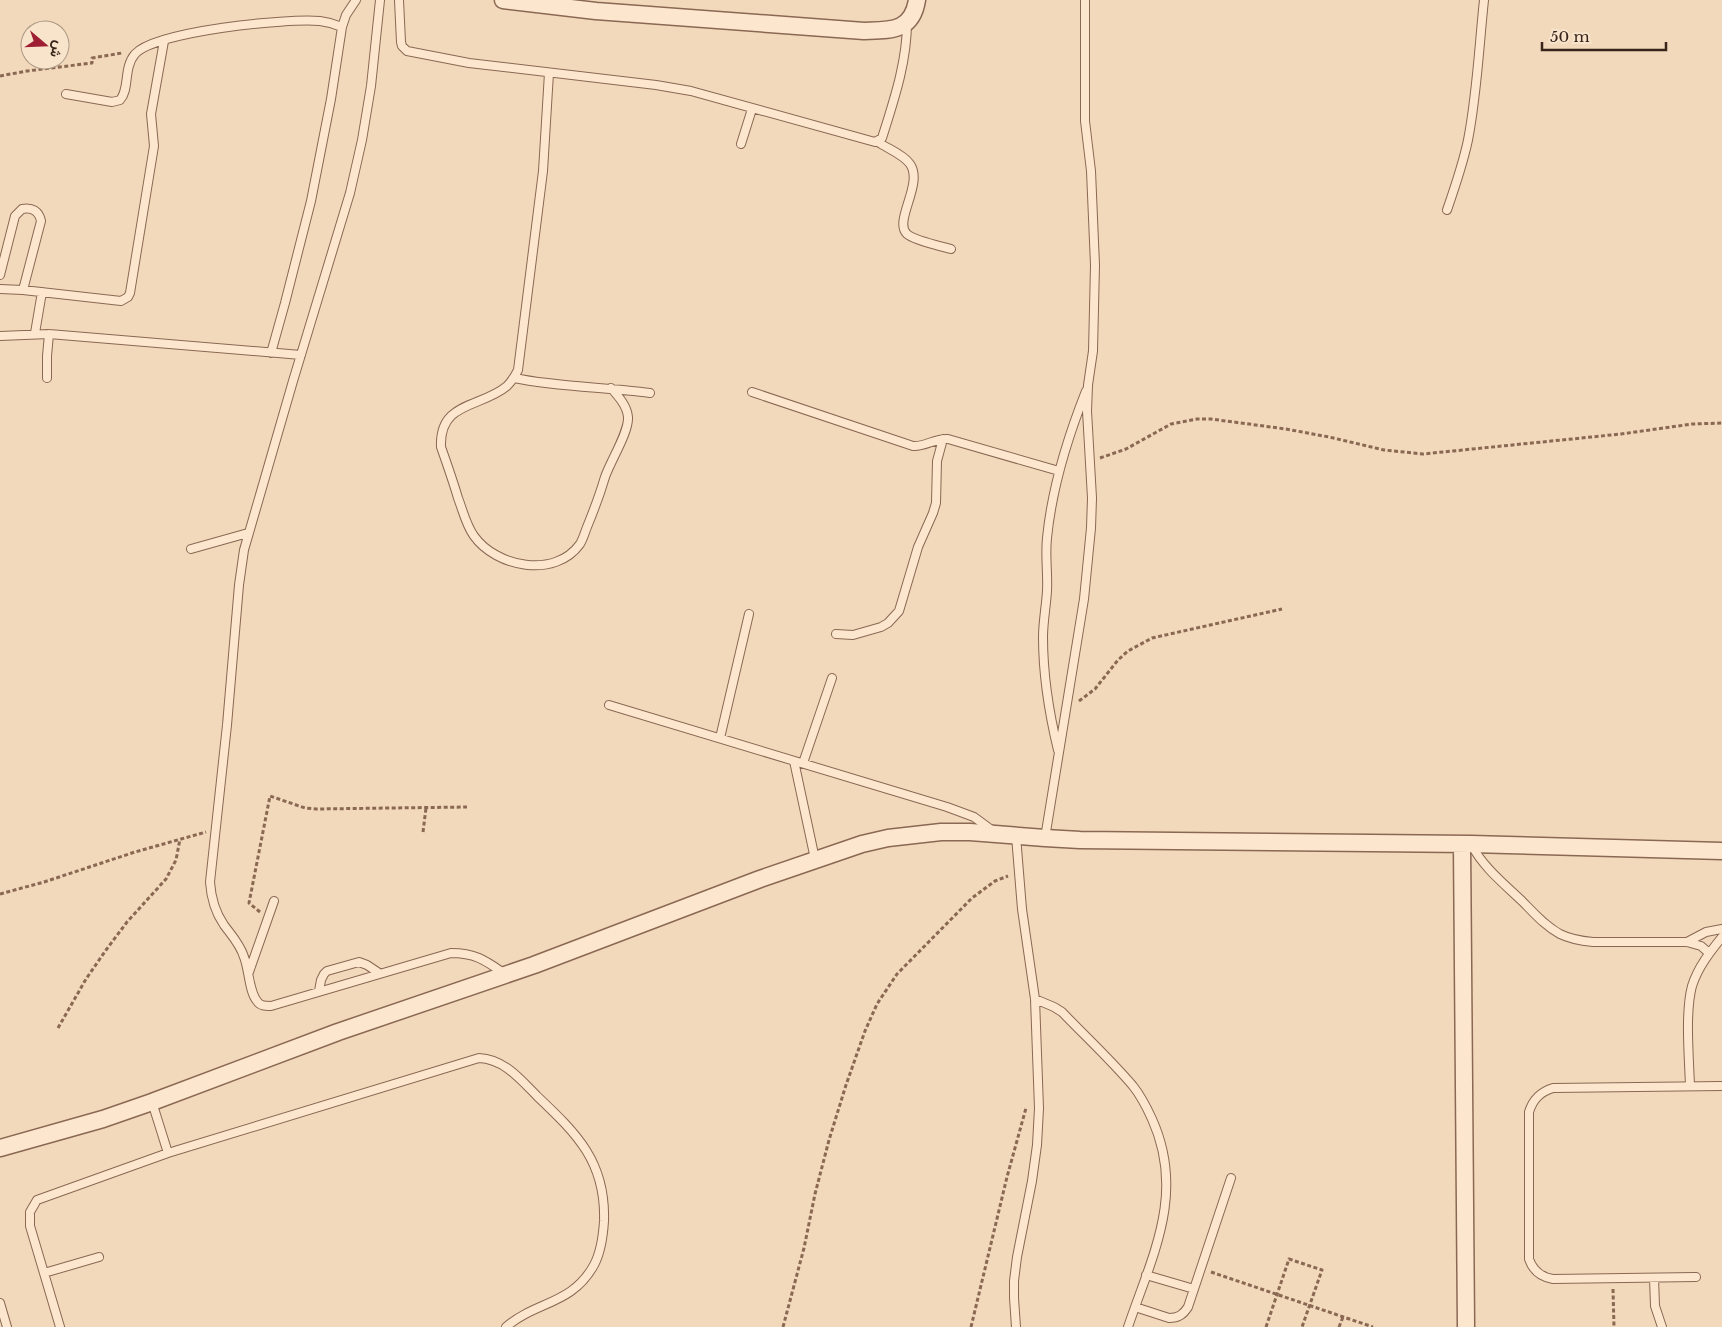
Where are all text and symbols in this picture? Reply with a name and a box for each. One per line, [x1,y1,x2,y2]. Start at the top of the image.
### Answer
north arrow [20,20,70,70]
scale bar [1542,20,1666,52]
text: 50 m [1550,27,1590,46]
text: ش [46,38,69,60]

